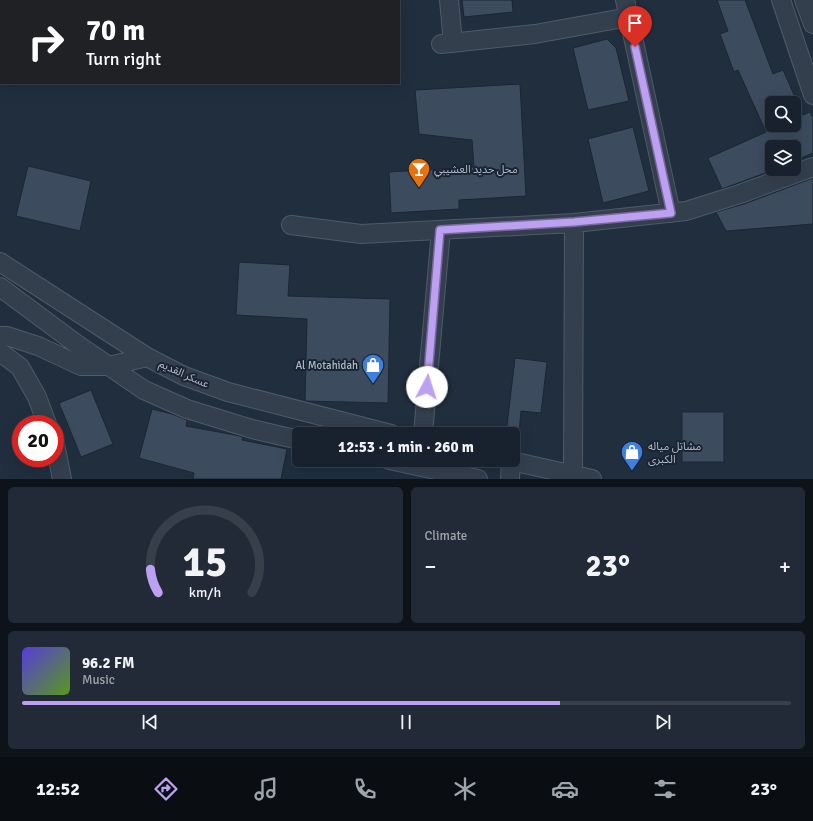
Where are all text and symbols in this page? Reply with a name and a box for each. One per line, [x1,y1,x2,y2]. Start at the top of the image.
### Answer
pin [618,6,652,47]
icon: arrive [624,12,646,34]
text: 70 m [86,14,145,48]
icon: right [20,16,72,68]
text: Turn right [86,48,161,70]
map controls [765,96,801,176]
button: search [765,96,801,132]
button: layers [765,140,801,176]
bar icon: محل حديد العشيبي [406,156,432,189]
place label: محل حديد العشيبي [434,163,518,178]
shop icon: Al Motahidah [360,352,386,385]
street label: عسكر القديم [156,357,212,393]
place label: Al Motahidah [295,359,358,372]
position arrow [406,366,448,408]
speed limit sign: 20 [12,415,64,467]
text: 12:53 · 1 min · 260 m [338,438,474,456]
shop icon: مشاتل مياله الكبرى [619,439,645,472]
place label: مشاتل مياله الكبرى [648,440,702,466]
text: Climate [425,528,467,544]
text: 15 [183,537,228,588]
text: 23° [586,548,630,585]
text: − [425,553,436,580]
text: + [779,553,791,580]
text: km/h [189,584,221,601]
text: 96.2 FM [82,654,134,672]
text: Music [82,672,115,688]
icon: previous [139,711,161,733]
icon: pause [395,711,417,733]
icon: next [652,711,674,733]
icon: directions [152,775,180,803]
icon: music [252,775,280,803]
icon: phone [351,775,379,803]
icon: climate [451,775,479,803]
icon: car [551,775,579,803]
icon: filters [651,775,679,803]
text: 12:52 [36,778,80,800]
text: 23° [750,778,777,800]

